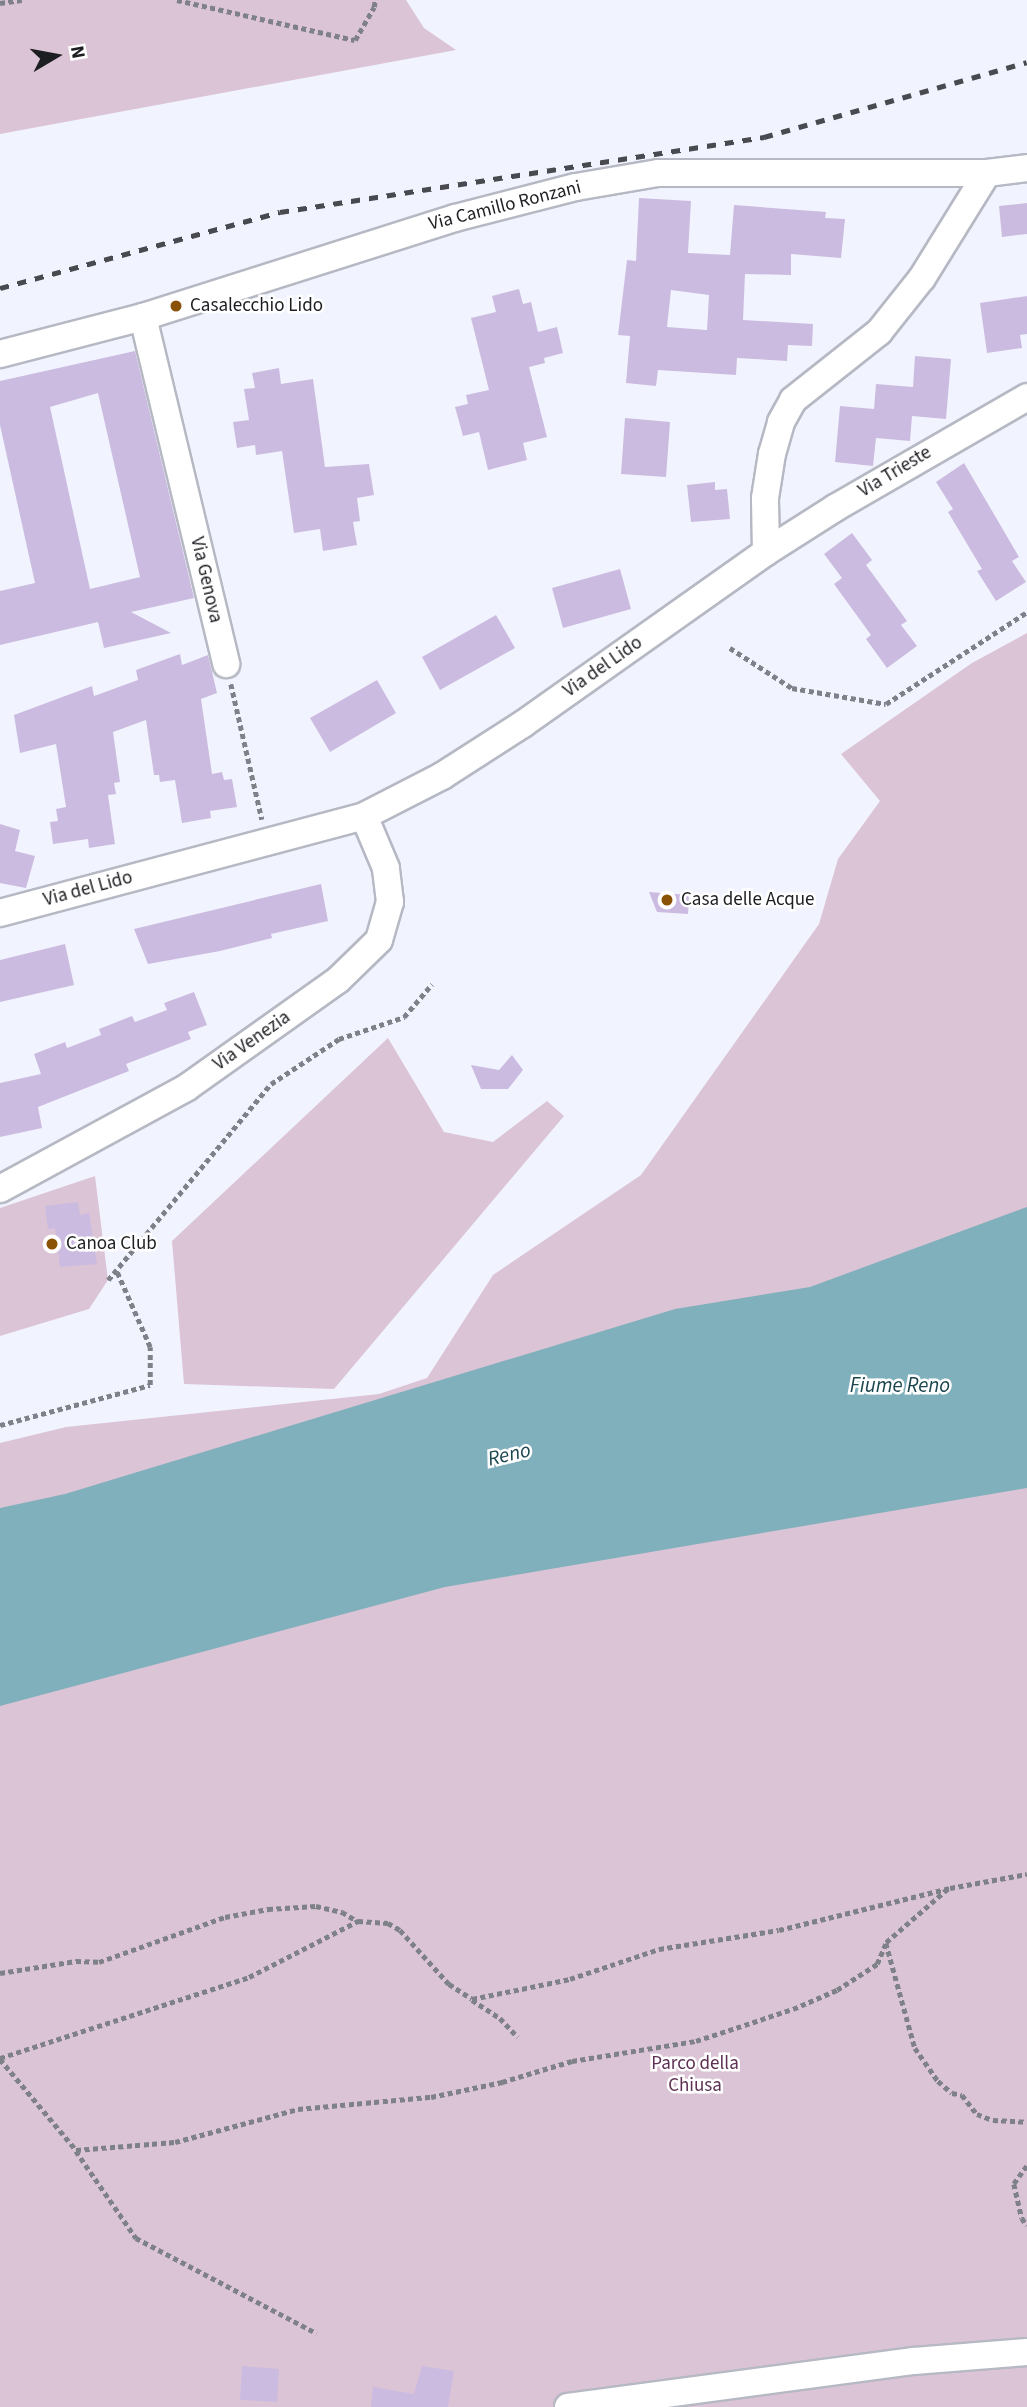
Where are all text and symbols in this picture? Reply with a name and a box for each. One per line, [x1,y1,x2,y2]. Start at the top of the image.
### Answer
north arrow [21,21,91,91]
text: N [63,44,92,61]
street label: Via Camillo Ronzani [427,176,583,236]
place label: Casalecchio Lido [190,295,323,317]
marker: Casalecchio Lido [168,298,184,314]
street label: Via Trieste [854,441,936,503]
street label: Via Genova [185,535,227,625]
street label: Via del Lido [559,632,647,702]
street label: Via del Lido [41,866,135,912]
place label: Casa delle Acque [681,889,815,911]
marker: Casa delle Acque [659,892,675,908]
street label: Via Venezia [209,1006,295,1076]
place label: Canoa Club [66,1233,157,1255]
marker: Canoa Club [44,1236,60,1252]
water label: Fiume Reno [850,1372,950,1398]
water label: Reno [485,1437,533,1471]
park label: Parco della Chiusa [651,2053,739,2097]

